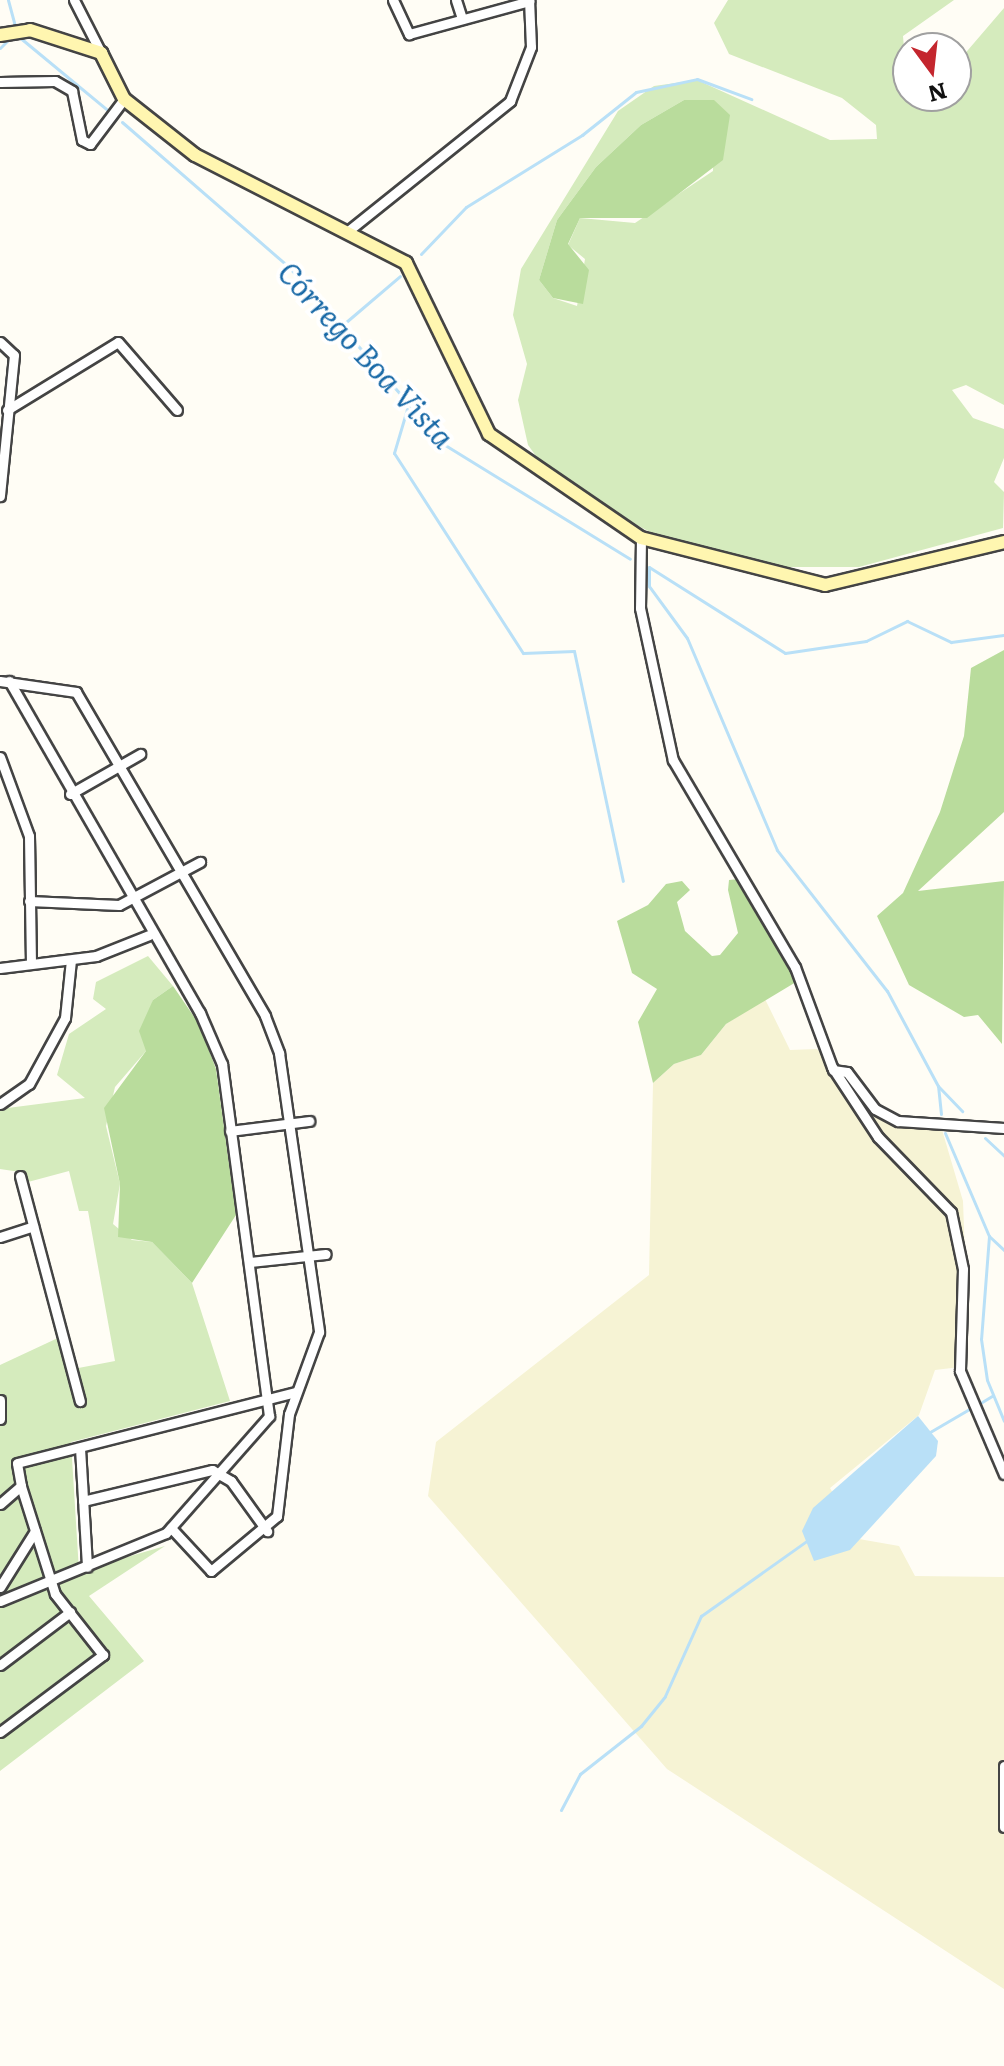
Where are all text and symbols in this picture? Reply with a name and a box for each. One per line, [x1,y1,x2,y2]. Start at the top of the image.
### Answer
north arrow [892,32,972,112]
text: N [925,75,951,112]
water label: Córrego Boa Vista [271,253,463,455]

